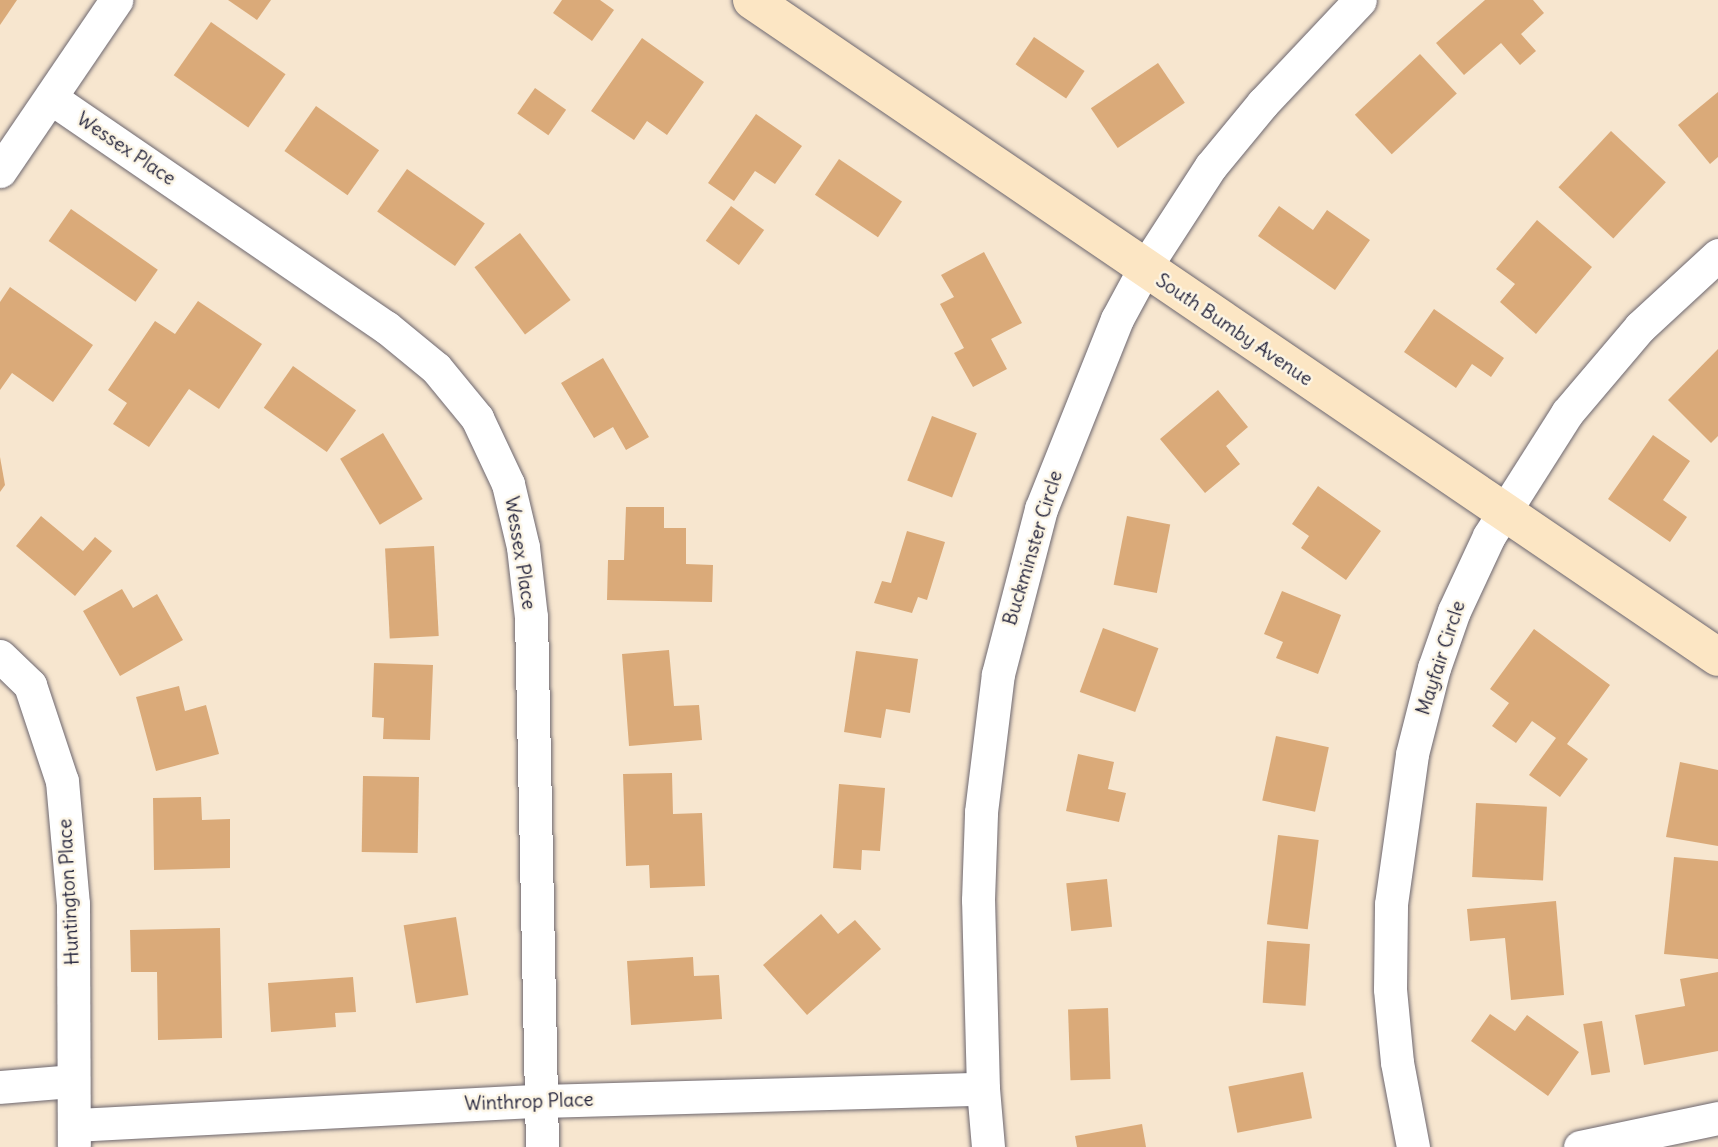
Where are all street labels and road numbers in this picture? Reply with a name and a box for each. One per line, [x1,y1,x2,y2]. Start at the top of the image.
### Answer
street label: Wessex Place [72,108,180,190]
street label: South Bumby Avenue [1151,269,1317,391]
street label: Buckminster Circle [999,468,1067,628]
street label: Wessex Place [500,495,540,611]
street label: Mayfair Circle [1412,598,1470,718]
street label: Huntington Place [54,818,84,966]
street label: Winthrop Place [464,1088,594,1116]

